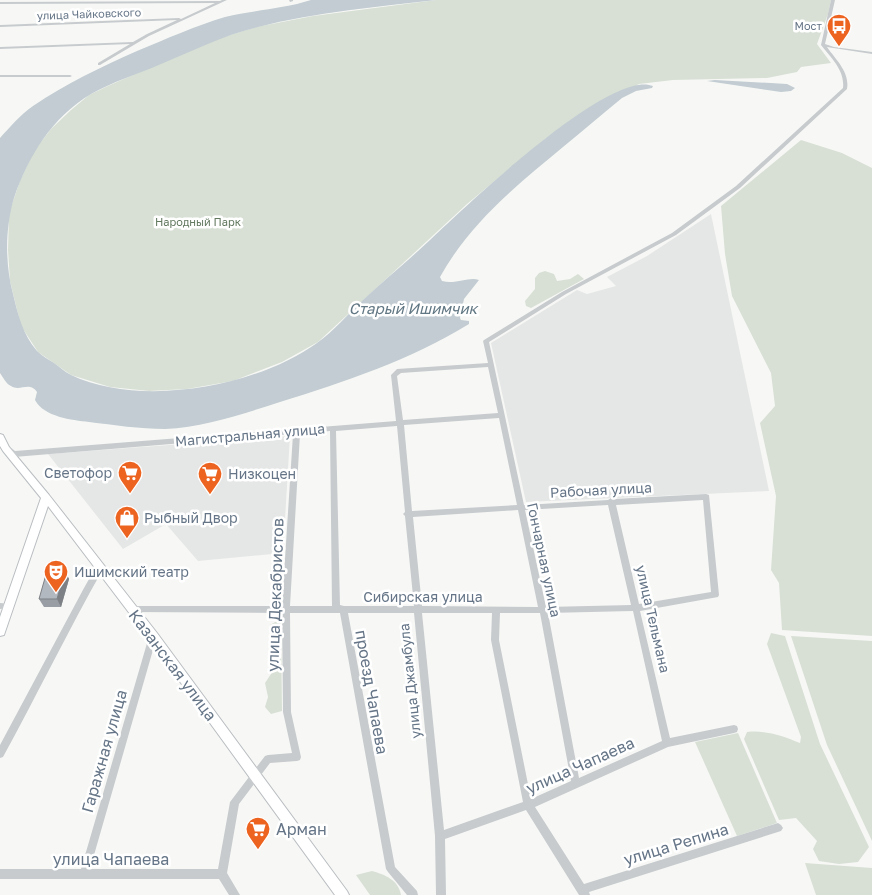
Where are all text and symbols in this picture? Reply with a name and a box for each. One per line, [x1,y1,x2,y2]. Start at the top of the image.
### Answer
street label: улица Чайковского [37,5,142,22]
bus stop icon: Мост [826,13,852,47]
place label: Мост [795,19,823,32]
park label: Народный Парк [155,215,242,228]
water label: Старый Ишимчик [349,299,480,317]
street label: Магистральная улица [174,419,326,450]
supermarket icon: Светофор [117,460,143,494]
supermarket icon: Низкоцен [197,461,223,495]
place label: Светофор [44,464,112,481]
place label: Низкоцен [228,465,296,482]
street label: Рабочая улица [550,478,652,501]
street label: Гончарная улица [524,501,565,619]
shop icon: Рыбный Двор [114,505,140,539]
place label: Рыбный Двор [144,509,238,526]
street label: улица Декабристов [262,518,288,672]
theatre icon: Ишимский театр [43,559,69,593]
place label: Ишимский театр [74,563,189,580]
street label: улица Тельмана [633,563,674,674]
street label: Сибирская улица [363,588,483,605]
street label: Казанская улица [125,605,221,725]
street label: улица Джамбула [395,623,424,739]
street label: проезд Чапаева [351,628,393,756]
street label: Гаражная улица [77,687,131,815]
street label: улица Чапаева [523,732,637,798]
supermarket icon: Арман [245,816,271,850]
place label: Арман [276,819,327,839]
street label: улица Репина [621,819,731,869]
street label: улица Чапаева [53,849,169,869]

